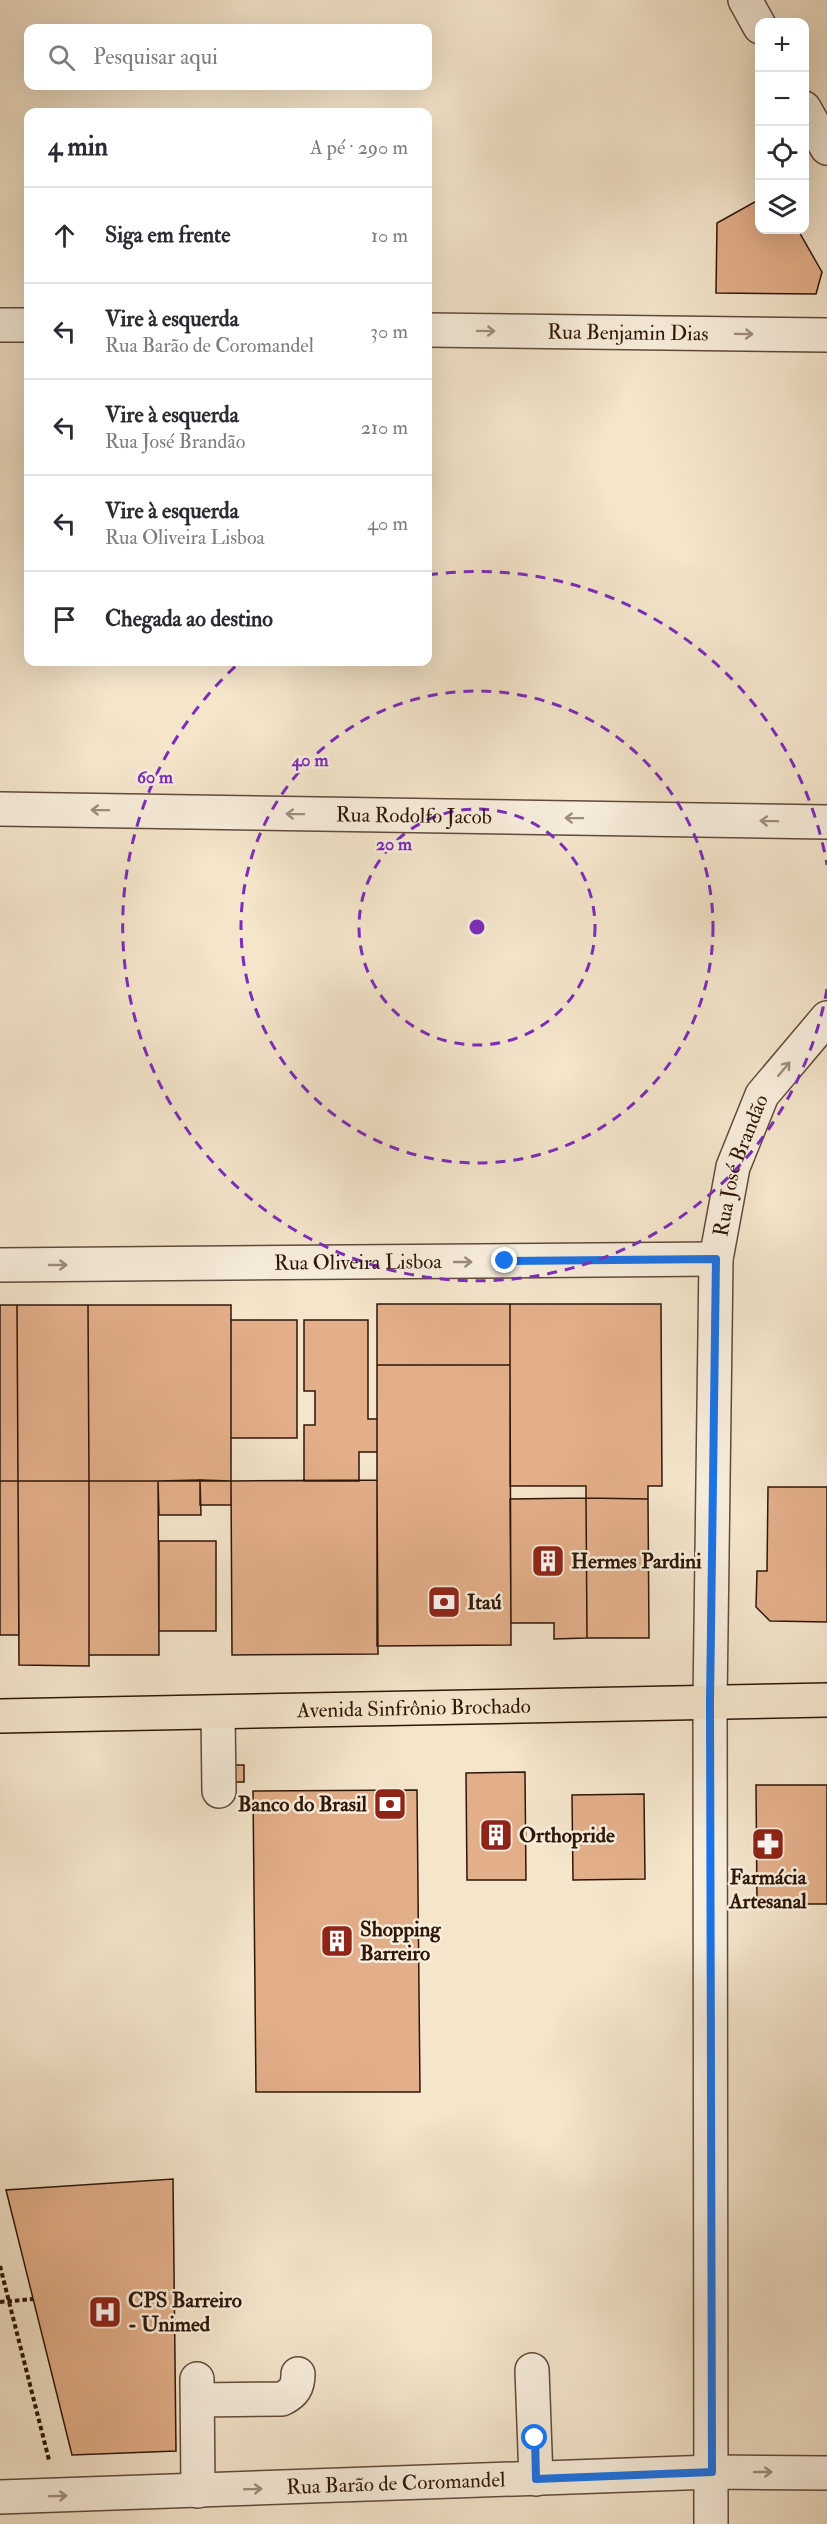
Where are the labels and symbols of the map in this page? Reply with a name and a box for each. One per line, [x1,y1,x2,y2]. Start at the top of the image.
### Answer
street label: Rua Benjamin Dias [547,318,709,347]
one-way arrow [475,325,495,336]
one-way arrow [733,328,753,339]
text: 40 m [291,749,329,772]
text: 60 m [137,766,174,789]
street label: Rua Rodolfo Jacob [336,801,492,830]
one-way arrow [90,804,110,816]
one-way arrow [285,808,305,819]
one-way arrow [564,812,584,824]
one-way arrow [759,815,779,827]
text: 20 m [376,833,413,856]
centre of rings [467,917,487,937]
one-way arrow [777,1062,791,1077]
street label: Rua José Brandão [707,1090,774,1239]
route end [491,1247,517,1273]
street label: Rua Oliveira Lisboa [274,1248,442,1276]
one-way arrow [453,1256,473,1268]
one-way arrow [48,1259,68,1271]
building icon: Hermes Pardini [530,1543,566,1579]
place label: Hermes Pardini [571,1548,702,1575]
bank icon: Itaú [426,1584,462,1620]
place label: Itaú [467,1589,502,1616]
street label: Avenida Sinfrônio Brochado [296,1692,531,1724]
bank icon: Banco do Brasil [372,1786,408,1822]
place label: Banco do Brasil [238,1791,368,1818]
building icon: Orthopride [478,1817,514,1853]
place label: Orthopride [519,1822,615,1849]
pharmacy icon: Farmácia Artesanal [750,1826,786,1862]
place label: Farmácia Artesanal [728,1864,808,1915]
place label: Shopping Barreiro [360,1916,441,1967]
building icon: Shopping Barreiro [319,1923,355,1959]
place label: CPS Barreiro - Unimed [128,2287,242,2338]
hospital icon: CPS Barreiro - Unimed [87,2294,123,2330]
route start [521,2424,547,2450]
street label: Rua Barão de Coromandel [286,2466,506,2500]
one-way arrow [753,2467,773,2478]
one-way arrow [243,2483,263,2494]
one-way arrow [48,2490,68,2501]

